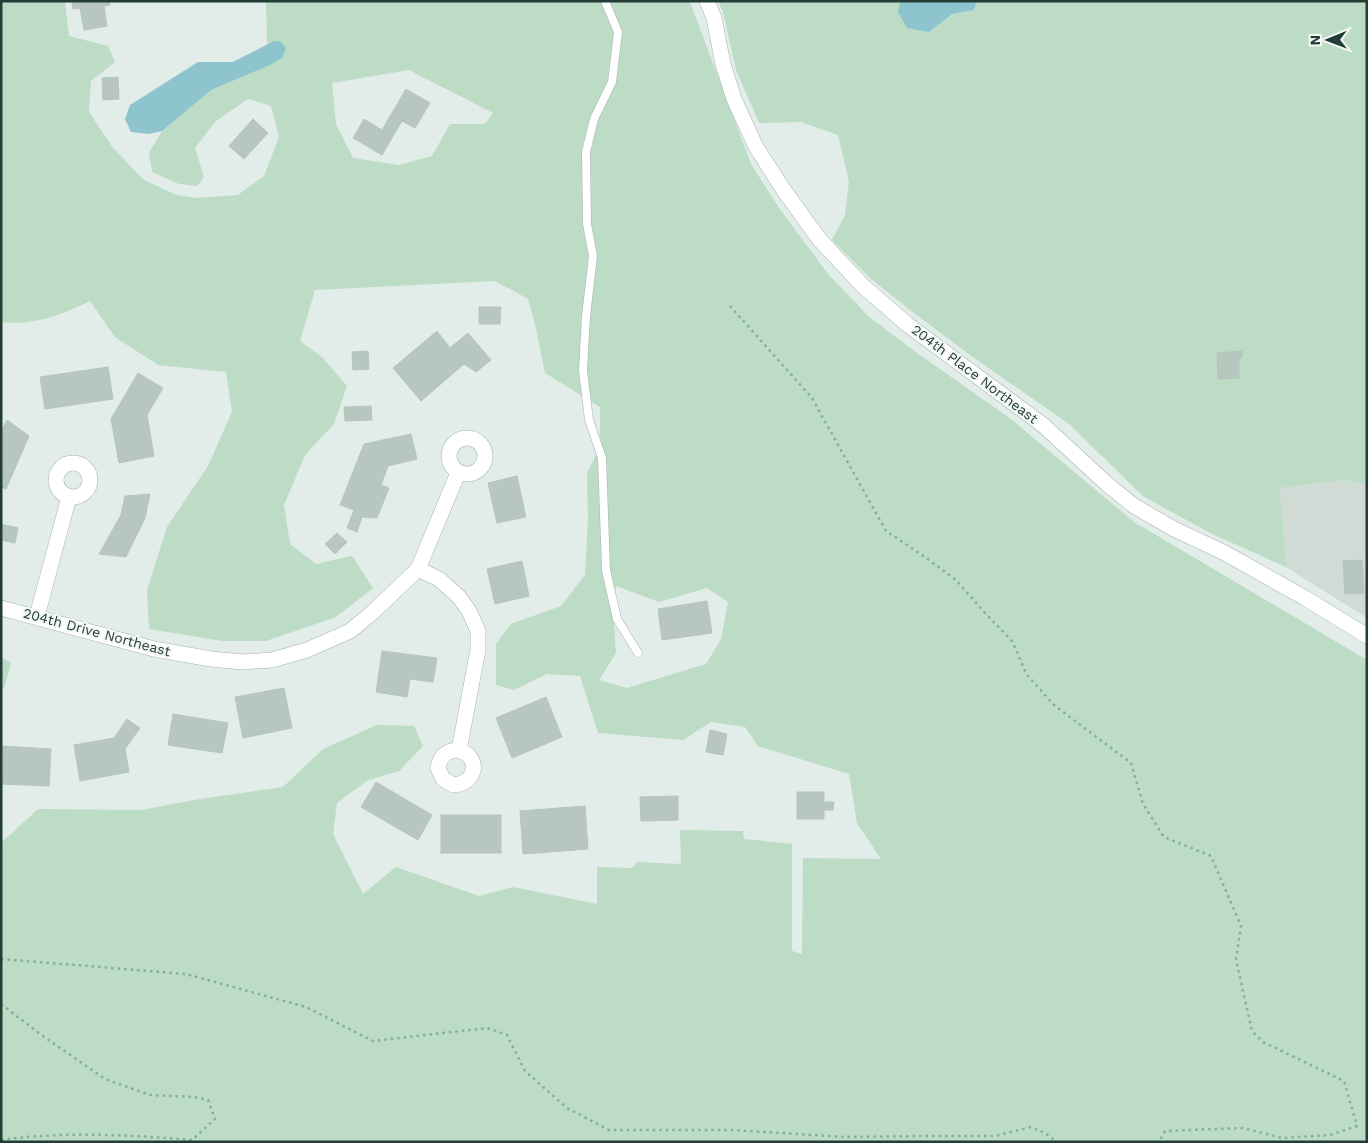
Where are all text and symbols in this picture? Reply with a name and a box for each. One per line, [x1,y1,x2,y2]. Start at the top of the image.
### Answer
north arrow [1303,15,1353,65]
text: N [1307,35,1323,46]
street label: 204th Place Northeast [909,321,1041,427]
street label: 204th Drive Northeast [22,605,173,659]

